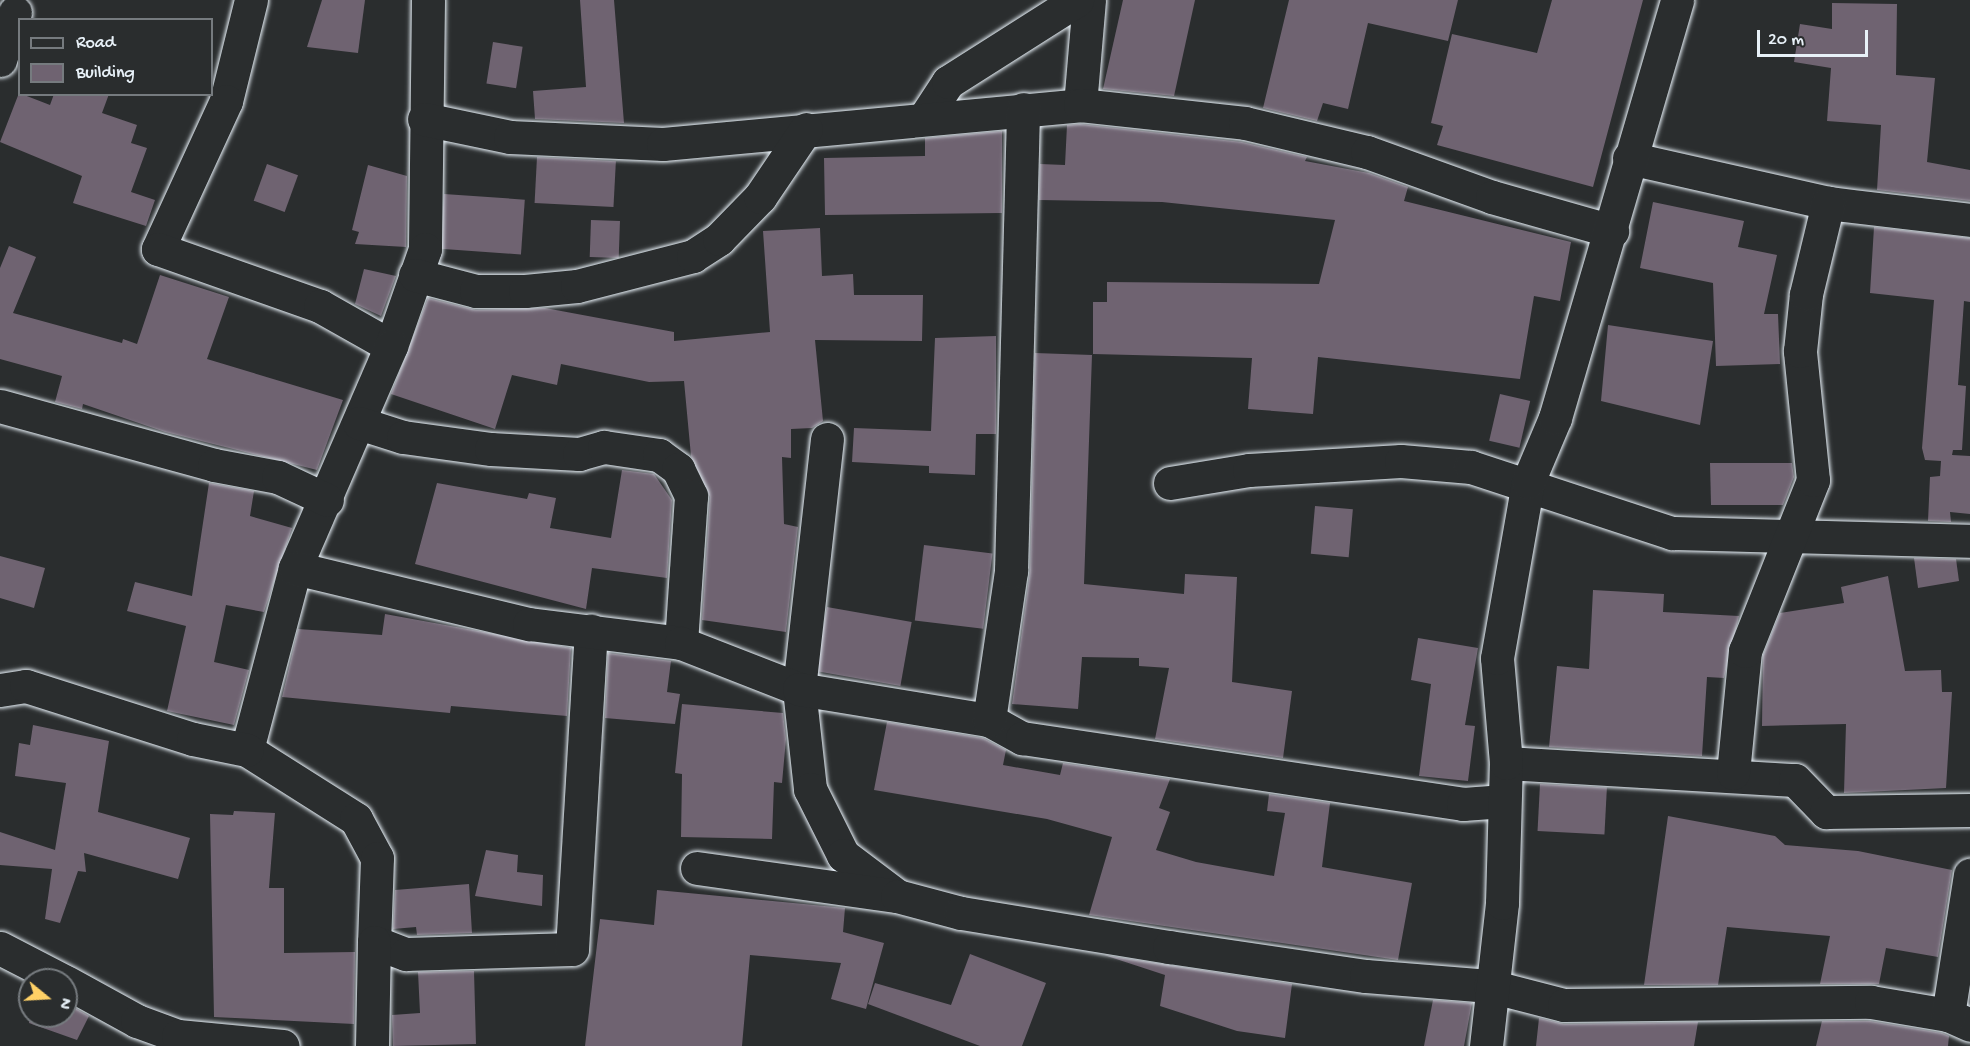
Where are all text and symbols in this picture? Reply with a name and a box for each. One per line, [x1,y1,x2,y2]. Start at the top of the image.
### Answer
legend [18,18,213,96]
scale bar [1760,18,1871,56]
text: 20 m [1768,30,1804,51]
text: Road [76,33,115,54]
text: Building [76,63,135,84]
north arrow [18,968,78,1028]
text: N [53,995,74,1011]

